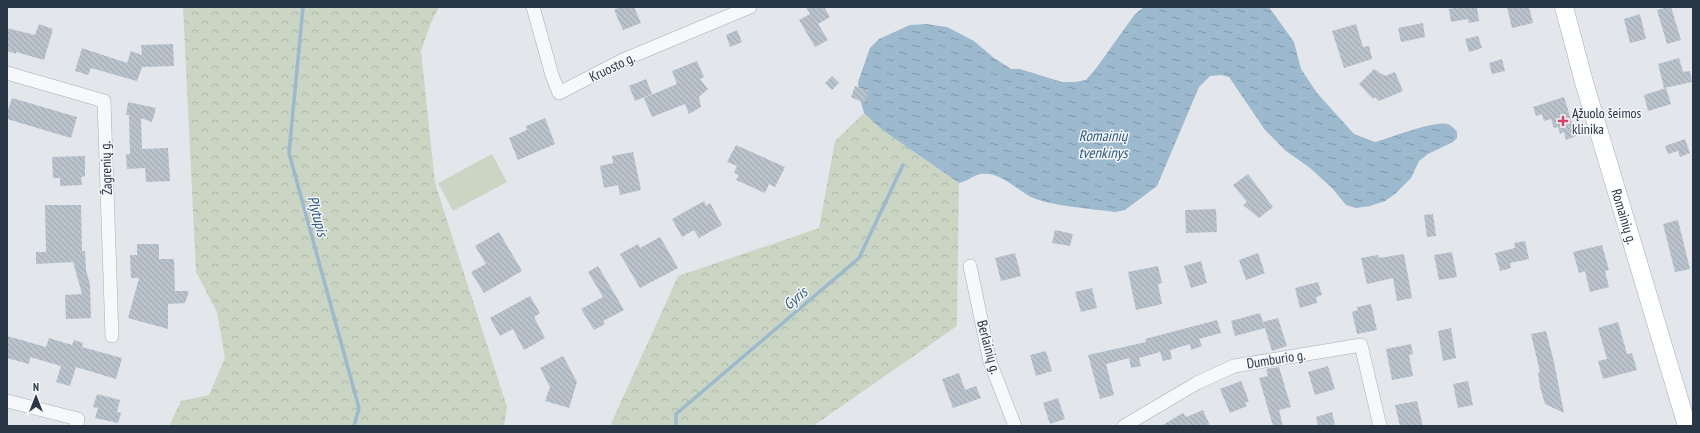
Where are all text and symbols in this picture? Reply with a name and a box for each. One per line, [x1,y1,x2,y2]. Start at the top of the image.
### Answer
street label: Kruosto g. [586,48,638,86]
place label: Ąžuolo šeimos klinika [1572,104,1642,138]
marker: Ąžuolo šeimos klinika [1557,115,1569,127]
water label: Romainių tvenkinys [1078,126,1129,162]
street label: Žagrenių g. [96,141,116,195]
street label: Romainių g. [1607,187,1641,246]
water label: Plytupis [303,194,333,240]
water label: Gyris [779,281,812,313]
street label: Berlainių g. [973,318,1005,376]
street label: Dumburio g. [1245,345,1307,373]
north arrow [16,377,56,417]
text: N [33,380,39,394]

